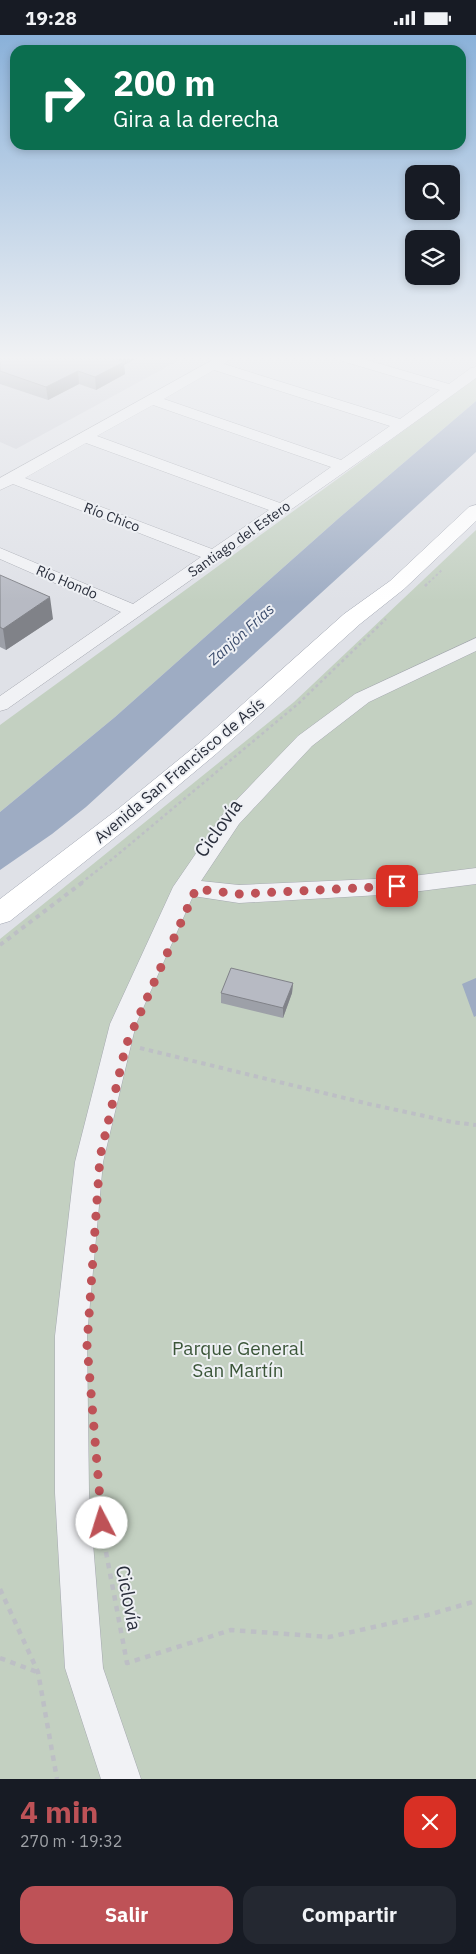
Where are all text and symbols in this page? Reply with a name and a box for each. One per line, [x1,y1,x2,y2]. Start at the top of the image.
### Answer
text: 19:28 [25,6,77,30]
text: 200 m [113,60,216,106]
icon: right [30,65,95,130]
text: Gira a la derecha [113,104,279,133]
map controls [405,165,460,285]
button: search [405,165,460,220]
button: layers [405,230,460,285]
street label: Santiago del Estero [184,497,294,581]
street label: Río Chico [81,498,143,536]
street label: Río Hondo [33,561,101,603]
water label: Zanjón Frías [203,599,278,669]
street label: Avenida San Francisco de Asís [90,693,268,847]
street label: Ciclovía [189,794,247,862]
pin [376,865,418,907]
icon: arrive [383,872,411,900]
park label: Parque General San Martín [172,1336,304,1382]
position arrow [75,1496,127,1548]
street label: Ciclovía [111,1563,147,1633]
text: 4 min [20,1792,98,1831]
button: close [404,1796,456,1848]
text: 270 m · 19:32 [20,1831,122,1851]
button: Salir [20,1886,233,1944]
button: Compartir [243,1886,456,1944]

